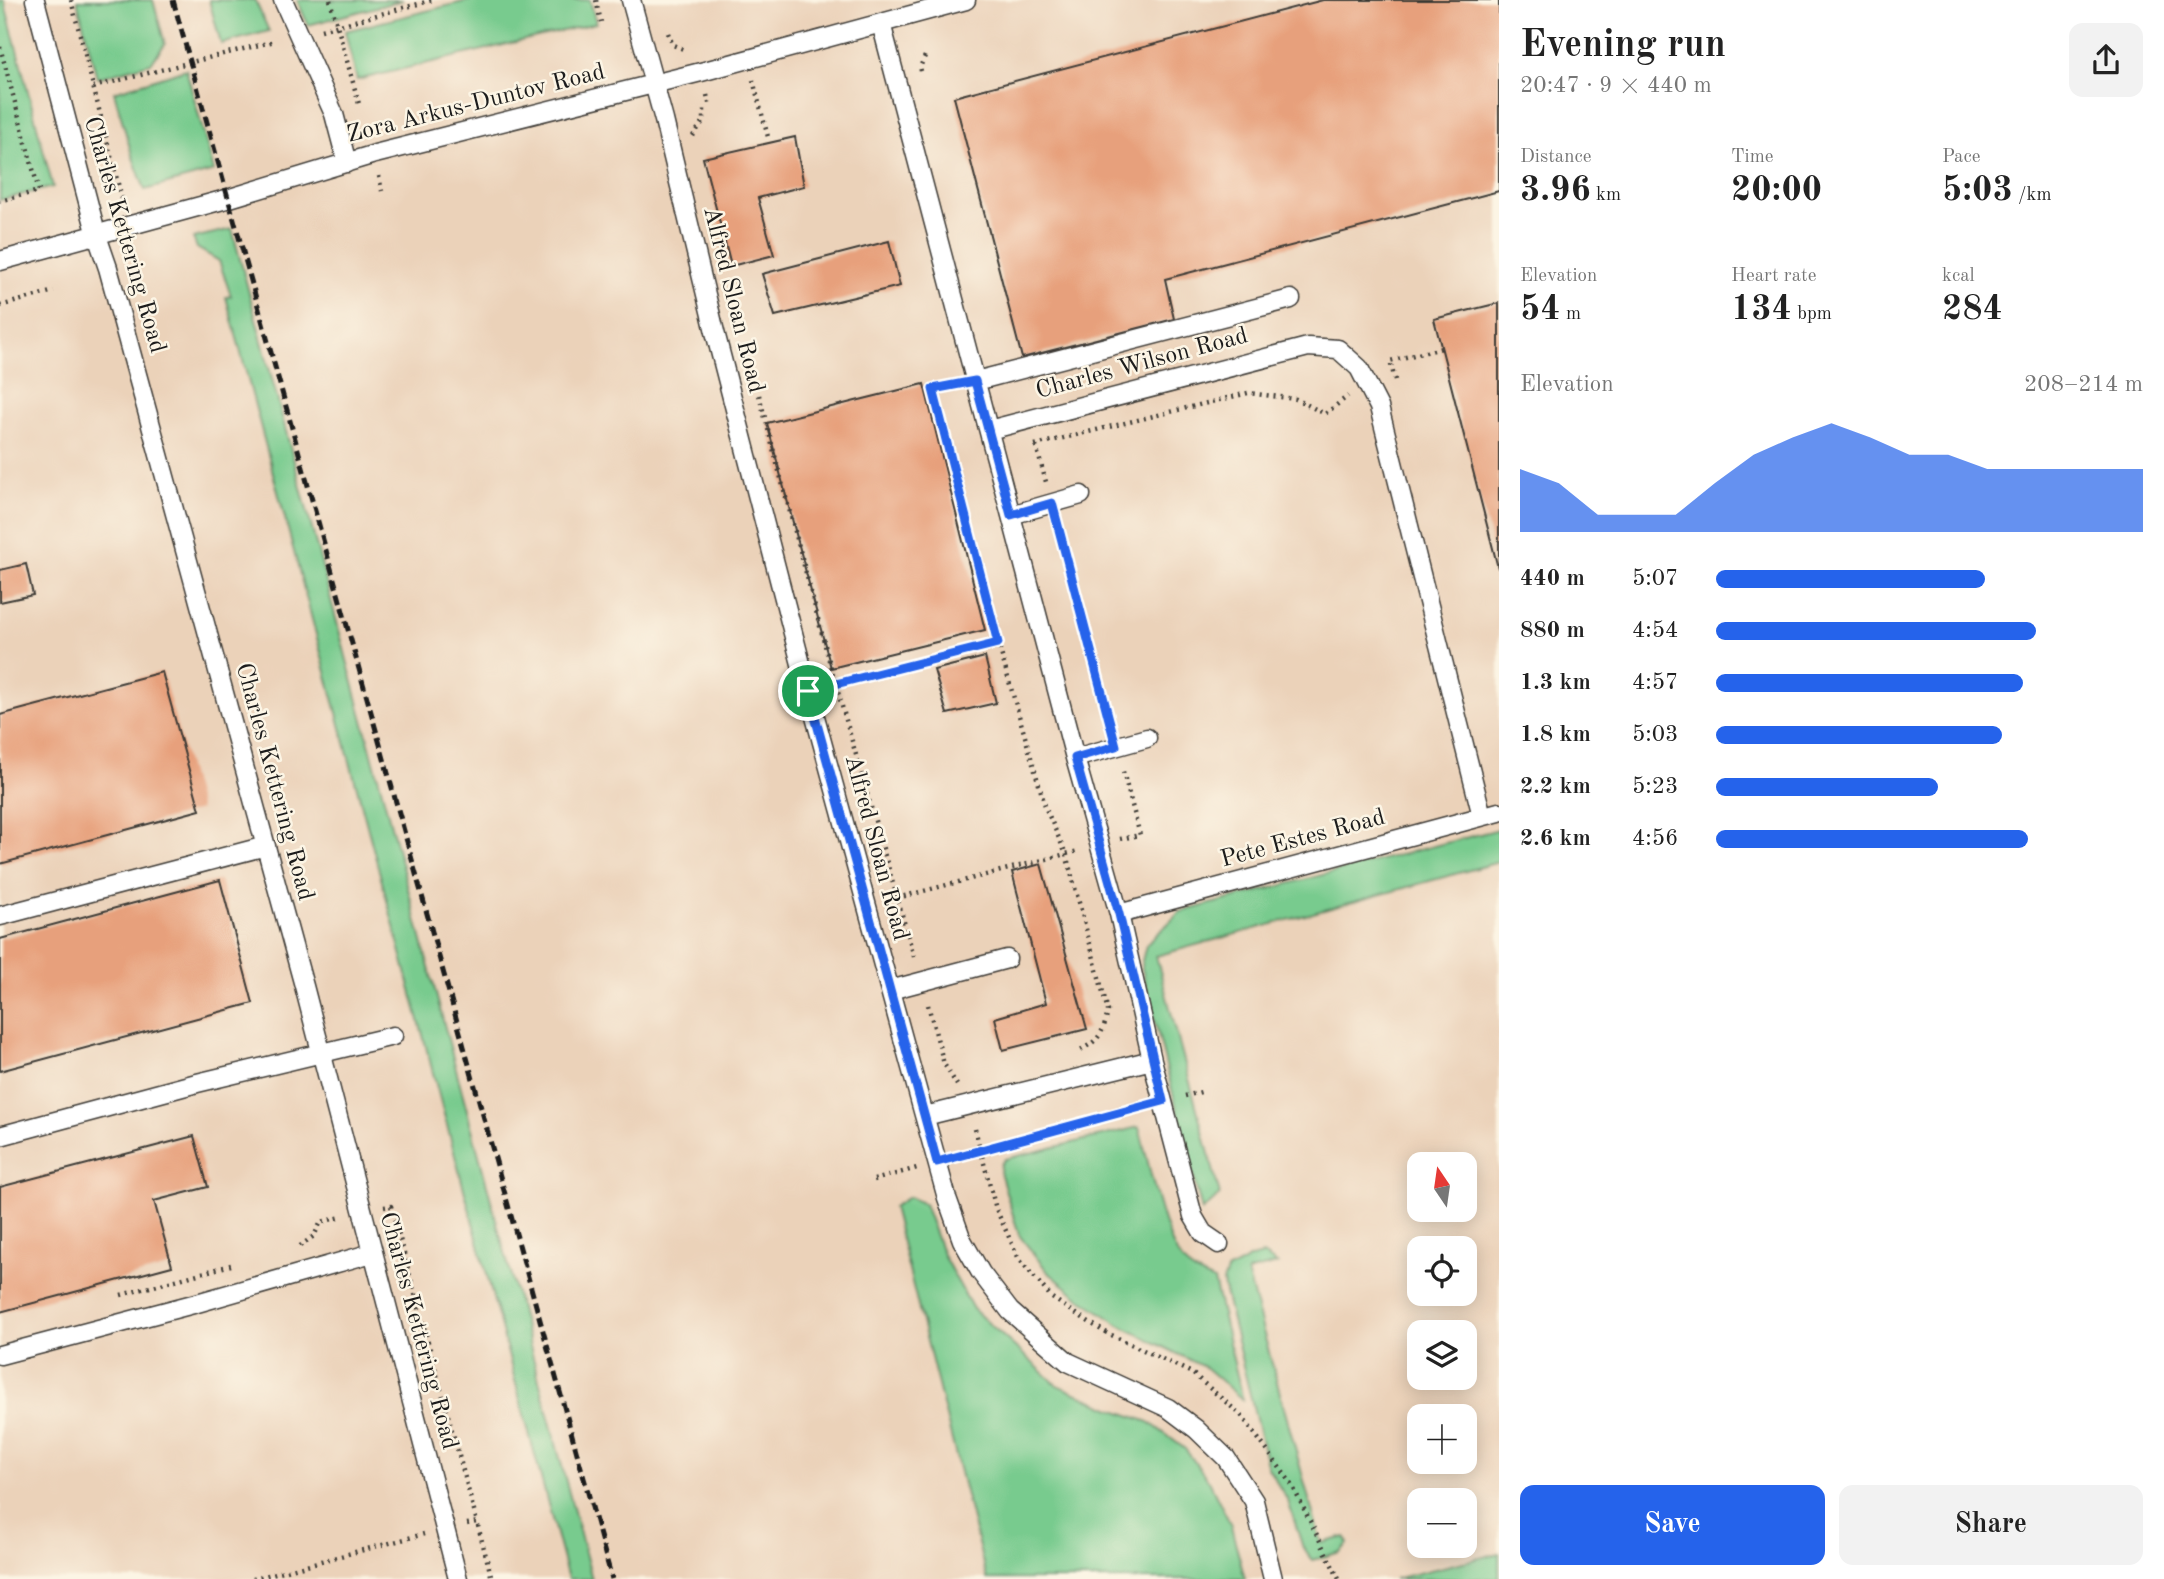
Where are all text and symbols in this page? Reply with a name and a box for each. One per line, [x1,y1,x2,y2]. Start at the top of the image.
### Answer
button: share [2069,23,2143,97]
text: Evening run [1520,27,1726,65]
street label: Zora Arkus-Duntov Road [344,60,608,148]
text: 20:47 · 9 × 440 m [1520,74,1712,97]
street label: Charles Kettering Road [79,114,169,356]
text: Distance [1520,148,1592,167]
text: Time [1731,148,1774,167]
text: Pace [1942,148,1981,167]
text: 3.96 [1520,173,1591,208]
text: 20:00 [1731,173,1822,208]
text: 5:03 [1942,173,2013,208]
text: km [1591,186,1621,205]
text: /km [2013,186,2052,205]
street label: Alfred Sloan Road [698,204,768,396]
text: Elevation [1520,267,1597,286]
text: Heart rate [1731,267,1816,286]
text: kcal [1942,267,1975,286]
text: 54 [1520,292,1561,327]
text: 134 [1731,292,1792,327]
text: 284 [1942,292,2003,327]
text: m [1561,305,1581,324]
text: bpm [1792,305,1832,324]
street label: Charles Wilson Road [1033,324,1251,404]
text: Elevation [1520,373,1614,396]
text: 208–214 m [2024,373,2143,396]
text: 440 m [1520,567,1585,590]
text: 5:07 [1632,567,1678,590]
text: 880 m [1520,619,1585,642]
text: 4:54 [1632,619,1678,642]
street label: Charles Kettering Road [231,661,317,903]
pin [778,661,838,721]
text: 1.3 km [1520,671,1591,694]
text: 4:57 [1632,671,1678,694]
icon: arrive [789,672,827,710]
text: 1.8 km [1520,723,1591,746]
text: 5:03 [1632,723,1678,746]
street label: Alfred Sloan Road [840,753,912,943]
text: 2.2 km [1520,775,1591,798]
text: 5:23 [1632,775,1678,798]
street label: Pete Estes Road [1218,806,1388,872]
text: 2.6 km [1520,827,1591,850]
text: 4:56 [1632,827,1678,850]
north arrow [1407,1152,1477,1222]
map controls [1407,1152,1477,1558]
street label: Charles Kettering Road [375,1210,461,1452]
button: locate [1407,1236,1477,1306]
button: layers [1407,1320,1477,1390]
button: + [1407,1404,1477,1474]
button: Save [1520,1485,1825,1565]
button: Share [1839,1485,2143,1565]
button: − [1407,1488,1477,1558]

